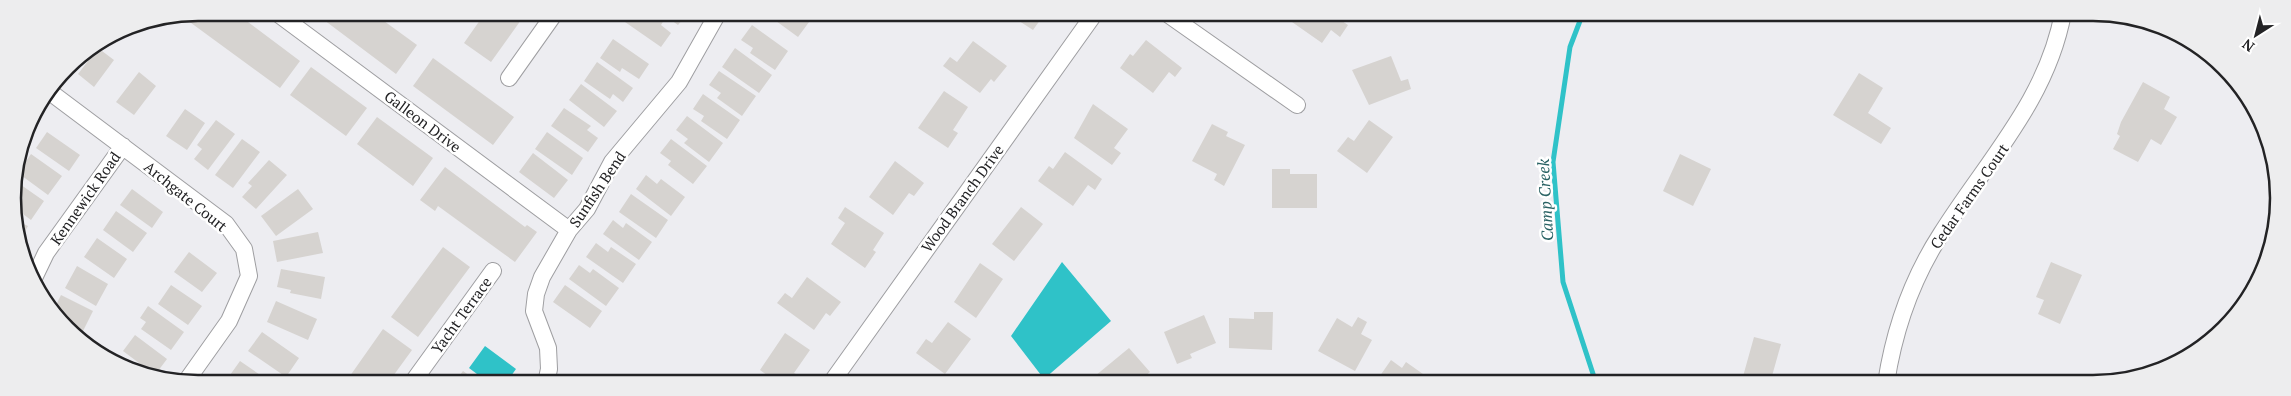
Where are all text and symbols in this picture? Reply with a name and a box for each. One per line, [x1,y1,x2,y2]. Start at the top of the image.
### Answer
north arrow [2231,10,2281,60]
text: N [2238,35,2258,57]
street label: Galleon Drive [381,86,465,156]
street label: Cedar Farms Court [1925,139,2013,253]
street label: Wood Branch Drive [916,140,1008,256]
street label: Sunfish Bend [564,147,630,231]
street label: Kennewick Road [46,148,124,248]
street label: Archgate Court [140,156,232,236]
water label: Camp Creek [1532,158,1558,242]
street label: Yacht Terrace [426,273,496,357]

